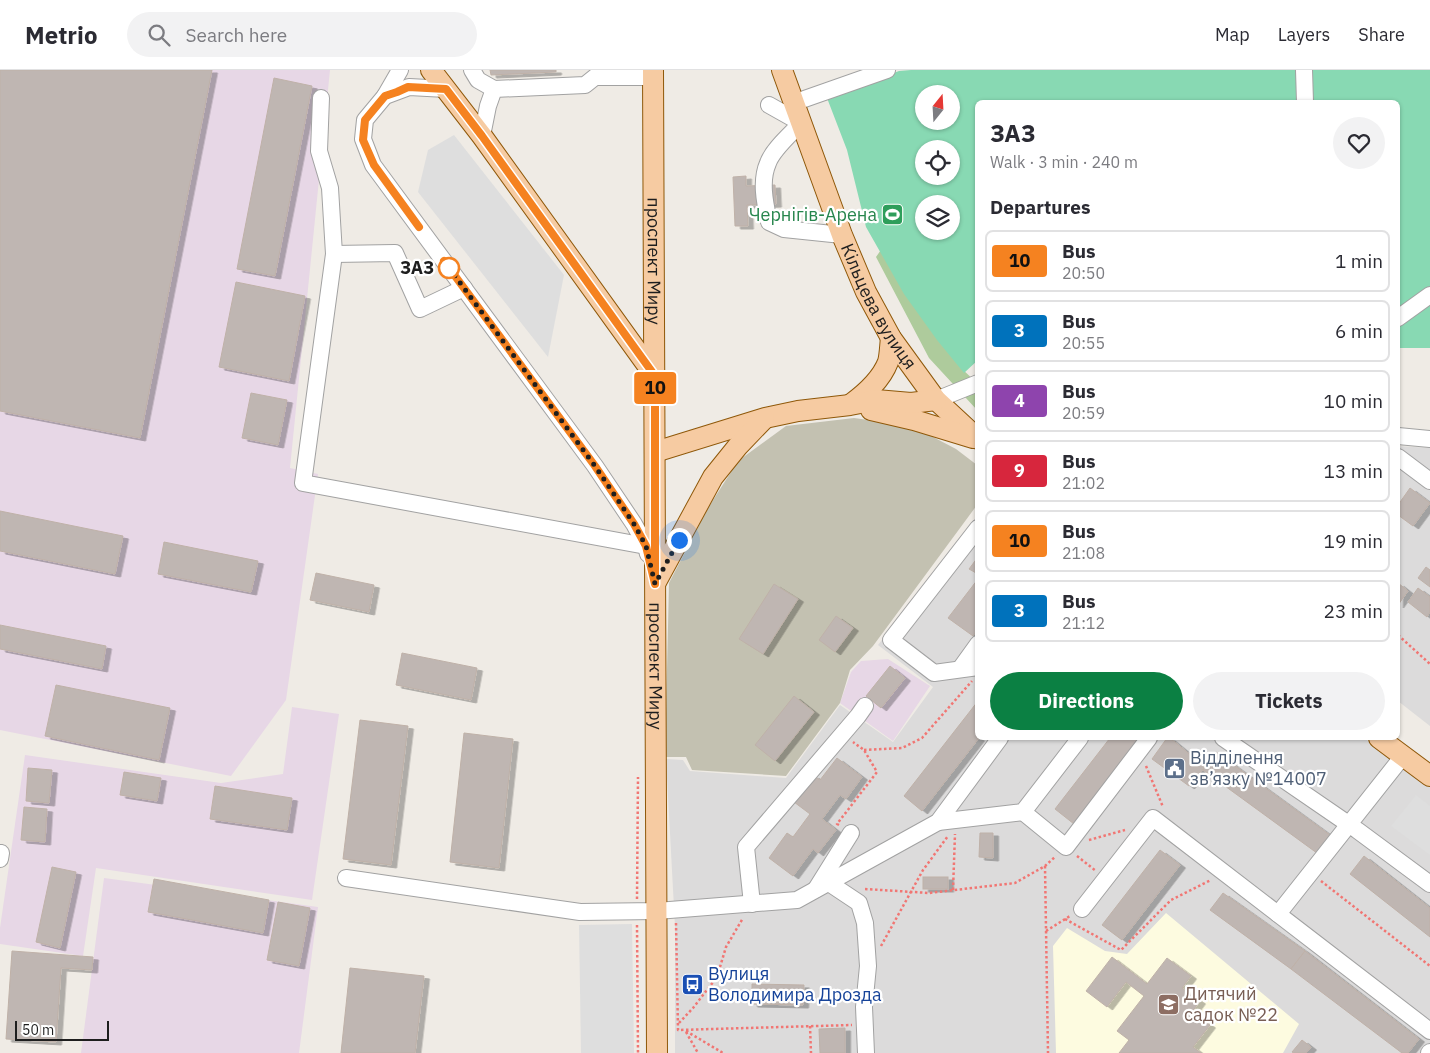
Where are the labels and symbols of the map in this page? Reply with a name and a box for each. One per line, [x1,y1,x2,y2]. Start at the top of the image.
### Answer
north arrow [915,85,960,130]
street label: проспект Миру [643,197,666,325]
place label: Чернігів-Арена [749,203,877,226]
sports icon: Чернігів-Арена [881,203,905,227]
street label: Кільцева вулиця [836,240,922,374]
place label: ЗАЗ [400,256,434,279]
marker: ЗАЗ [438,257,460,279]
line badge: 10 [632,372,678,404]
your location [667,528,692,553]
street label: проспект Миру [644,602,668,730]
place label: Відділення зв’язку №14007 [1190,746,1327,790]
public building icon: Відділення зв’язку №14007 [1162,756,1186,780]
place label: Вулиця Володимира Дрозда [708,962,882,1006]
bus stop icon: Вулиця Володимира Дрозда [680,972,704,996]
place label: Дитячий садок №22 [1184,982,1278,1026]
school or university icon: Дитячий садок №22 [1156,992,1180,1016]
scale bar [15,1018,109,1041]

